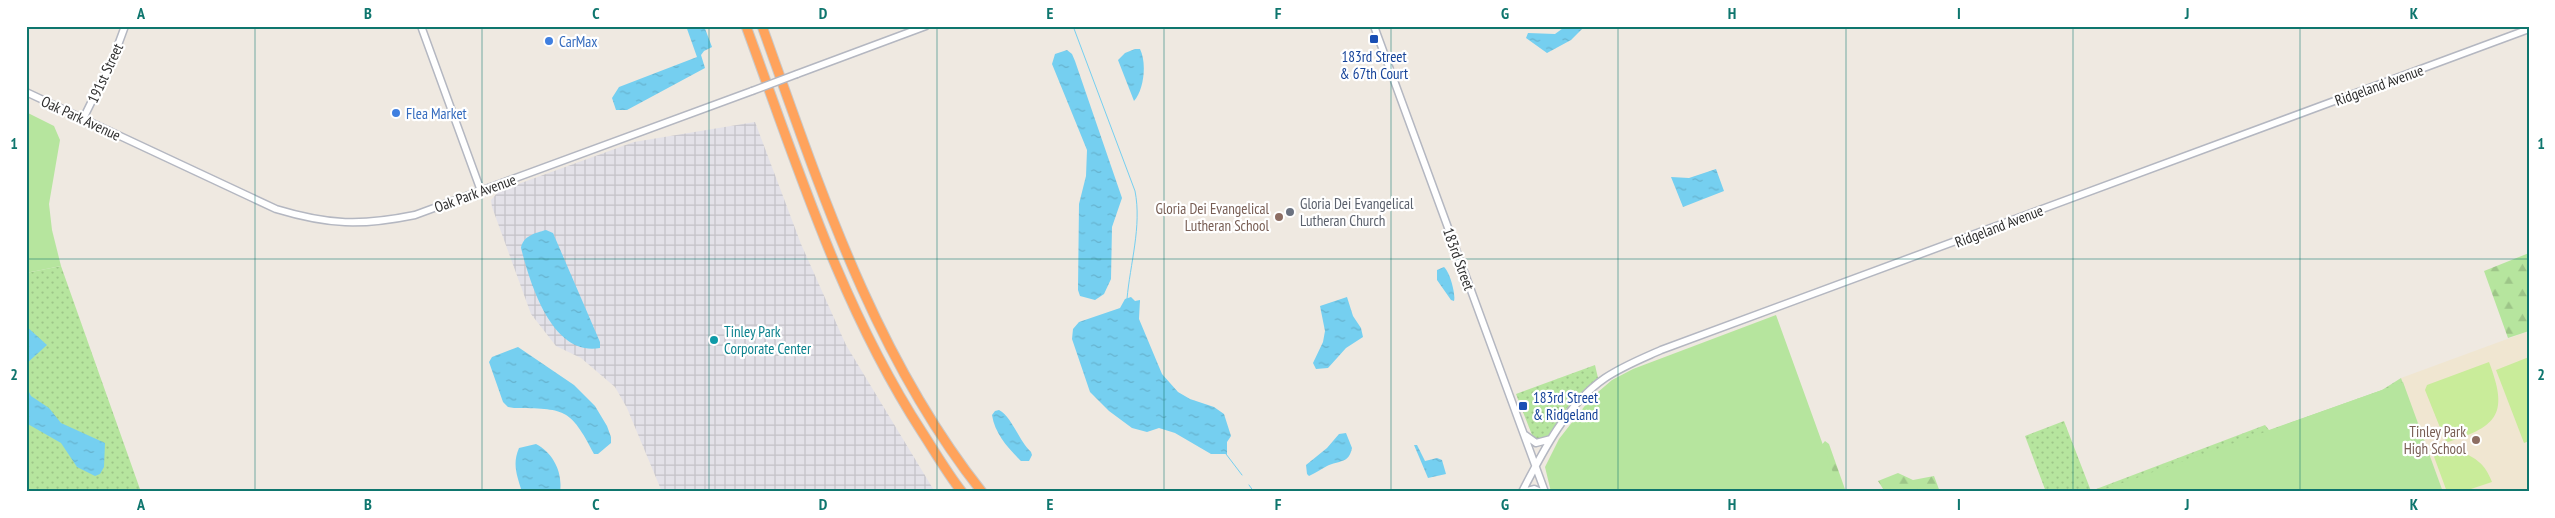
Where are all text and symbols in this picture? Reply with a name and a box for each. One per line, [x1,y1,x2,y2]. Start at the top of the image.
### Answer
text: A [136,3,146,23]
text: B [364,3,372,23]
text: C [592,3,600,23]
text: D [819,3,828,23]
text: E [1047,3,1054,23]
text: F [1275,3,1282,23]
text: G [1501,3,1509,23]
text: H [1728,3,1736,23]
text: I [1957,3,1961,23]
text: J [2184,3,2189,23]
text: K [2410,3,2419,23]
place label: CarMax [559,32,598,51]
marker: 183rd Street & 67th Court [1368,33,1380,45]
marker: CarMax [543,35,555,47]
street label: 191st Street [83,40,127,106]
place label: 183rd Street & 67th Court [1340,47,1408,83]
street label: Ridgeland Avenue [2332,60,2426,110]
street label: Oak Park Avenue [38,91,124,145]
place label: Flea Market [406,104,467,123]
marker: Flea Market [390,107,402,119]
text: 1 [10,133,18,153]
text: 1 [2537,133,2545,153]
street label: Oak Park Avenue [432,169,518,217]
place label: Gloria Dei Evangelical Lutheran Church [1300,194,1414,230]
place label: Gloria Dei Evangelical Lutheran School [1155,199,1270,235]
street label: Ridgeland Avenue [1952,200,2046,252]
marker: Gloria Dei Evangelical Lutheran Church [1284,206,1296,218]
marker: Gloria Dei Evangelical Lutheran School [1273,211,1285,223]
street label: 183rd Street [1439,225,1479,293]
place label: Tinley Park Corporate Center [724,322,812,358]
marker: Tinley Park Corporate Center [708,334,720,346]
text: 2 [10,364,18,384]
text: 2 [2537,364,2545,384]
place label: 183rd Street & Ridgeland [1533,388,1598,424]
marker: 183rd Street & Ridgeland [1517,400,1529,412]
place label: Tinley Park High School [2404,422,2467,458]
marker: Tinley Park High School [2470,434,2482,446]
text: A [136,494,146,514]
text: B [364,494,372,514]
text: C [592,494,600,514]
text: D [819,494,828,514]
text: E [1047,494,1054,514]
text: F [1275,494,1282,514]
text: G [1501,494,1509,514]
text: H [1728,494,1736,514]
text: I [1957,494,1961,514]
text: J [2184,494,2189,514]
text: K [2410,494,2419,514]

